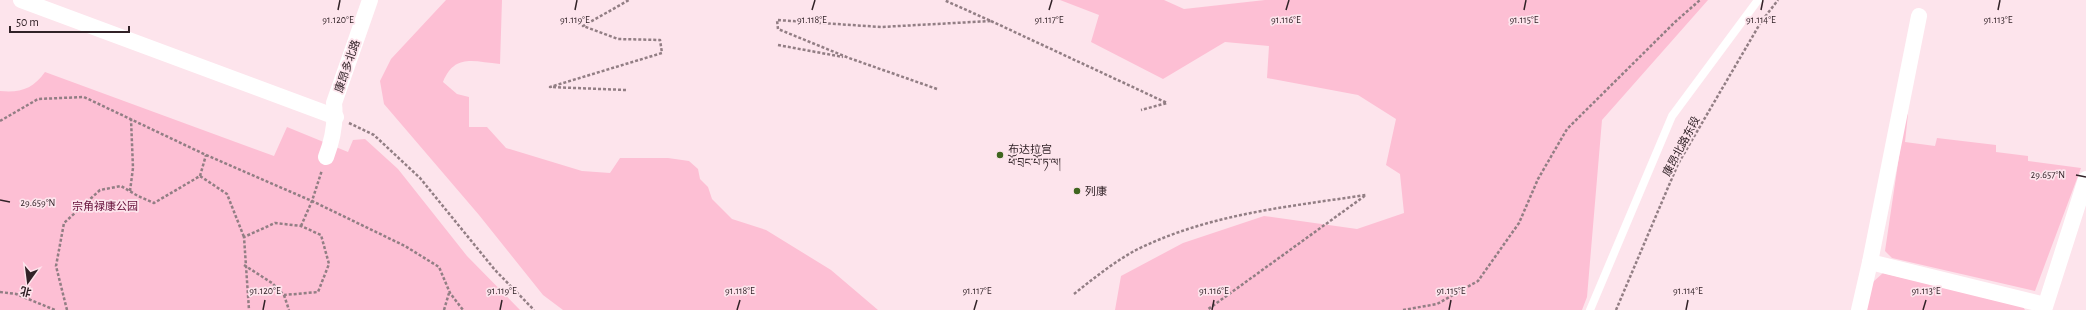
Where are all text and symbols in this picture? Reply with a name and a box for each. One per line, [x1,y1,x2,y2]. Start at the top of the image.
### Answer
scale bar [10,8,129,34]
text: 91.120°E [322,15,354,25]
text: 91.119°E [560,15,590,25]
text: 91.118°E [797,15,827,25]
text: 91.117°E [1034,15,1064,25]
text: 91.116°E [1271,15,1301,25]
text: 91.115°E [1509,15,1539,25]
text: 91.114°E [1746,15,1776,25]
text: 91.113°E [1983,15,2013,25]
text: 50 m [16,16,39,28]
street label: 康昂多北路 [332,38,362,94]
street label: 康昂北路东段 [1660,114,1702,178]
place label: 布达拉宫 ཕོ་བྲང་པོ་ཏ་ལ། [1008,143,1061,172]
marker: 布达拉宫 ཕོ་བྲང་པོ་ཏ་ལ། [995,150,1005,160]
text: 29.657°N [2031,170,2065,180]
place label: 列康 [1085,185,1107,197]
marker: 列康 [1072,186,1082,196]
text: 29.659°N [21,198,55,208]
park label: 宗角禄康公园 [72,200,138,212]
north arrow [8,262,48,302]
text: 北 [19,285,32,298]
text: 91.120°E [249,286,281,296]
text: 91.119°E [487,286,517,296]
text: 91.118°E [725,286,755,296]
text: 91.117°E [962,286,992,296]
text: 91.116°E [1199,286,1229,296]
text: 91.115°E [1436,286,1466,296]
text: 91.114°E [1673,286,1703,296]
text: 91.113°E [1911,286,1941,296]

